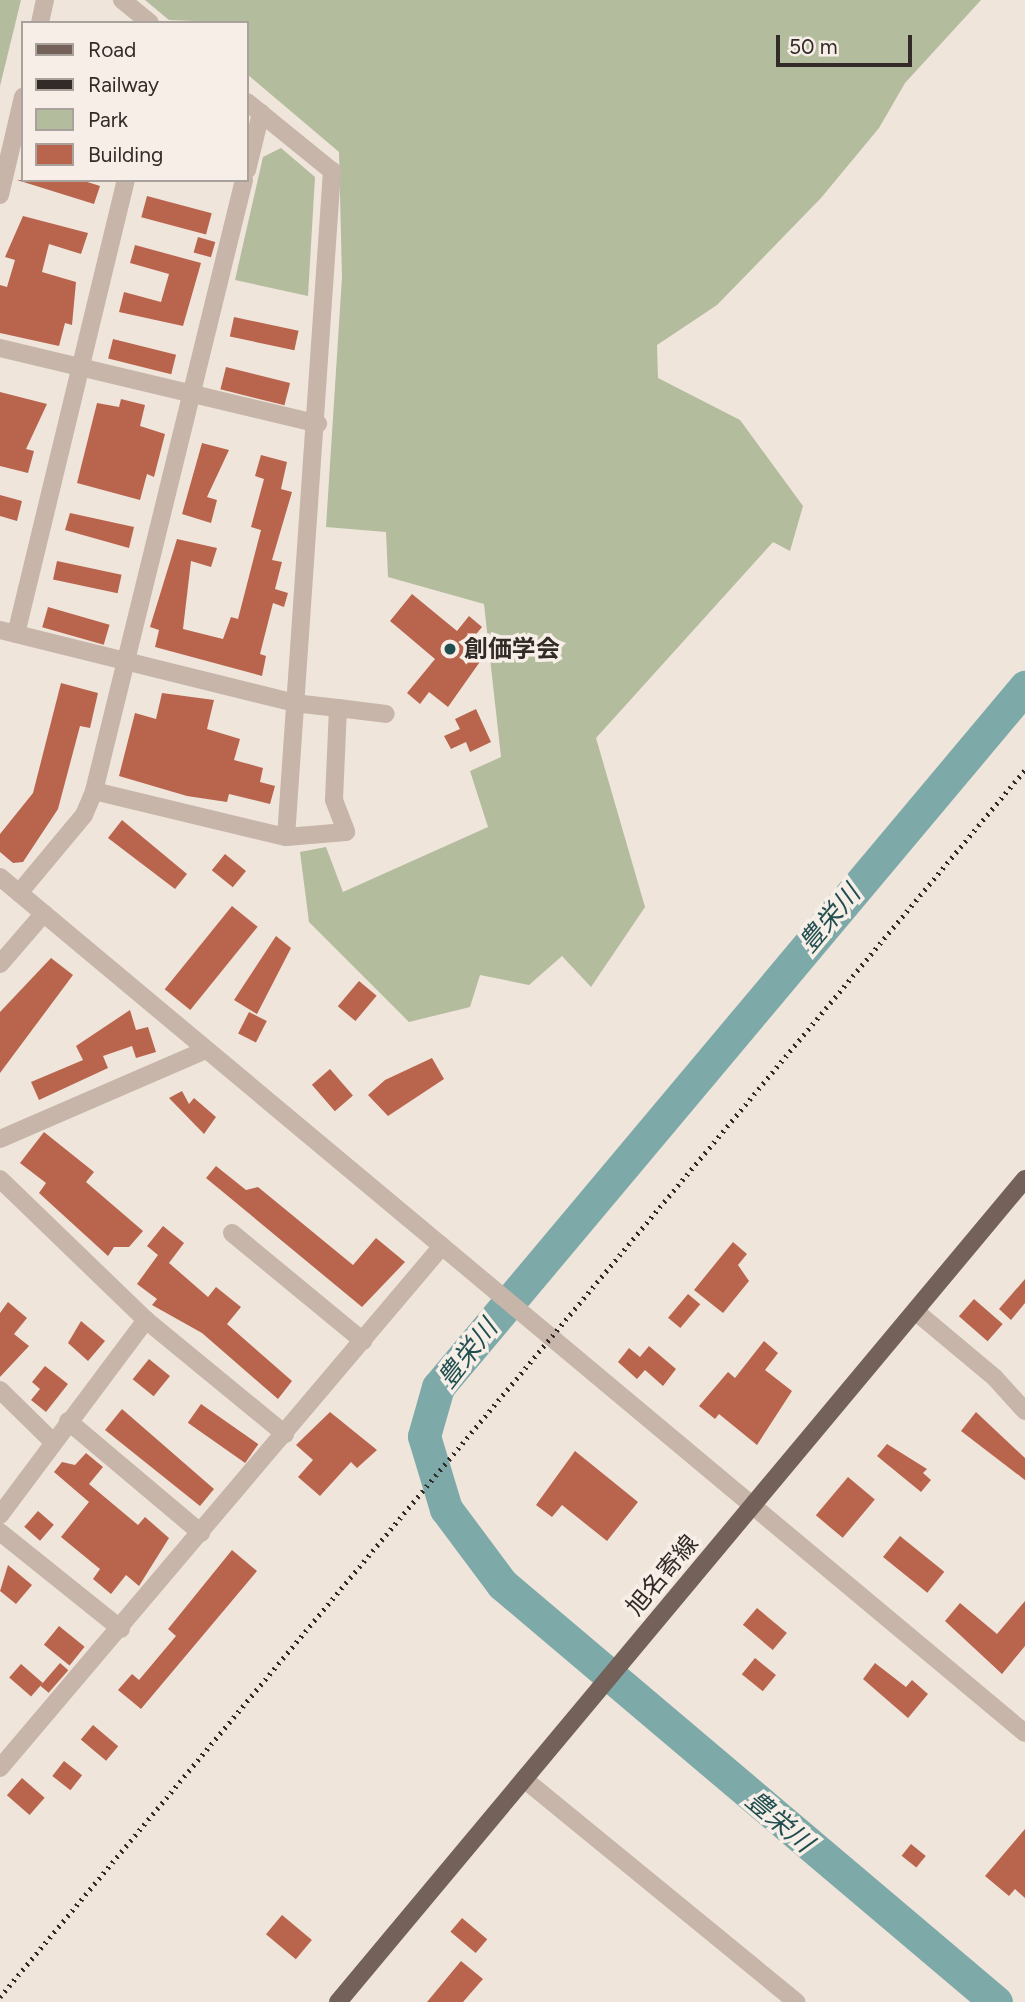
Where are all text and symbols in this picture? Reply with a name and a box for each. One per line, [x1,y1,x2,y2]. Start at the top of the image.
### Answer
legend [21,21,248,182]
scale bar [780,21,916,65]
text: 50 m [789,34,838,59]
text: Road [88,37,136,62]
text: Railway [88,72,159,97]
text: Park [88,107,128,132]
text: Building [88,142,163,167]
place label: 創価学会 [464,635,560,663]
marker: 創価学会 [442,641,458,657]
water label: 豊栄川 [793,879,867,959]
water label: 豊栄川 [432,1314,504,1394]
street label: 旭名寄線 [620,1529,704,1621]
water label: 豊栄川 [739,1785,819,1859]

